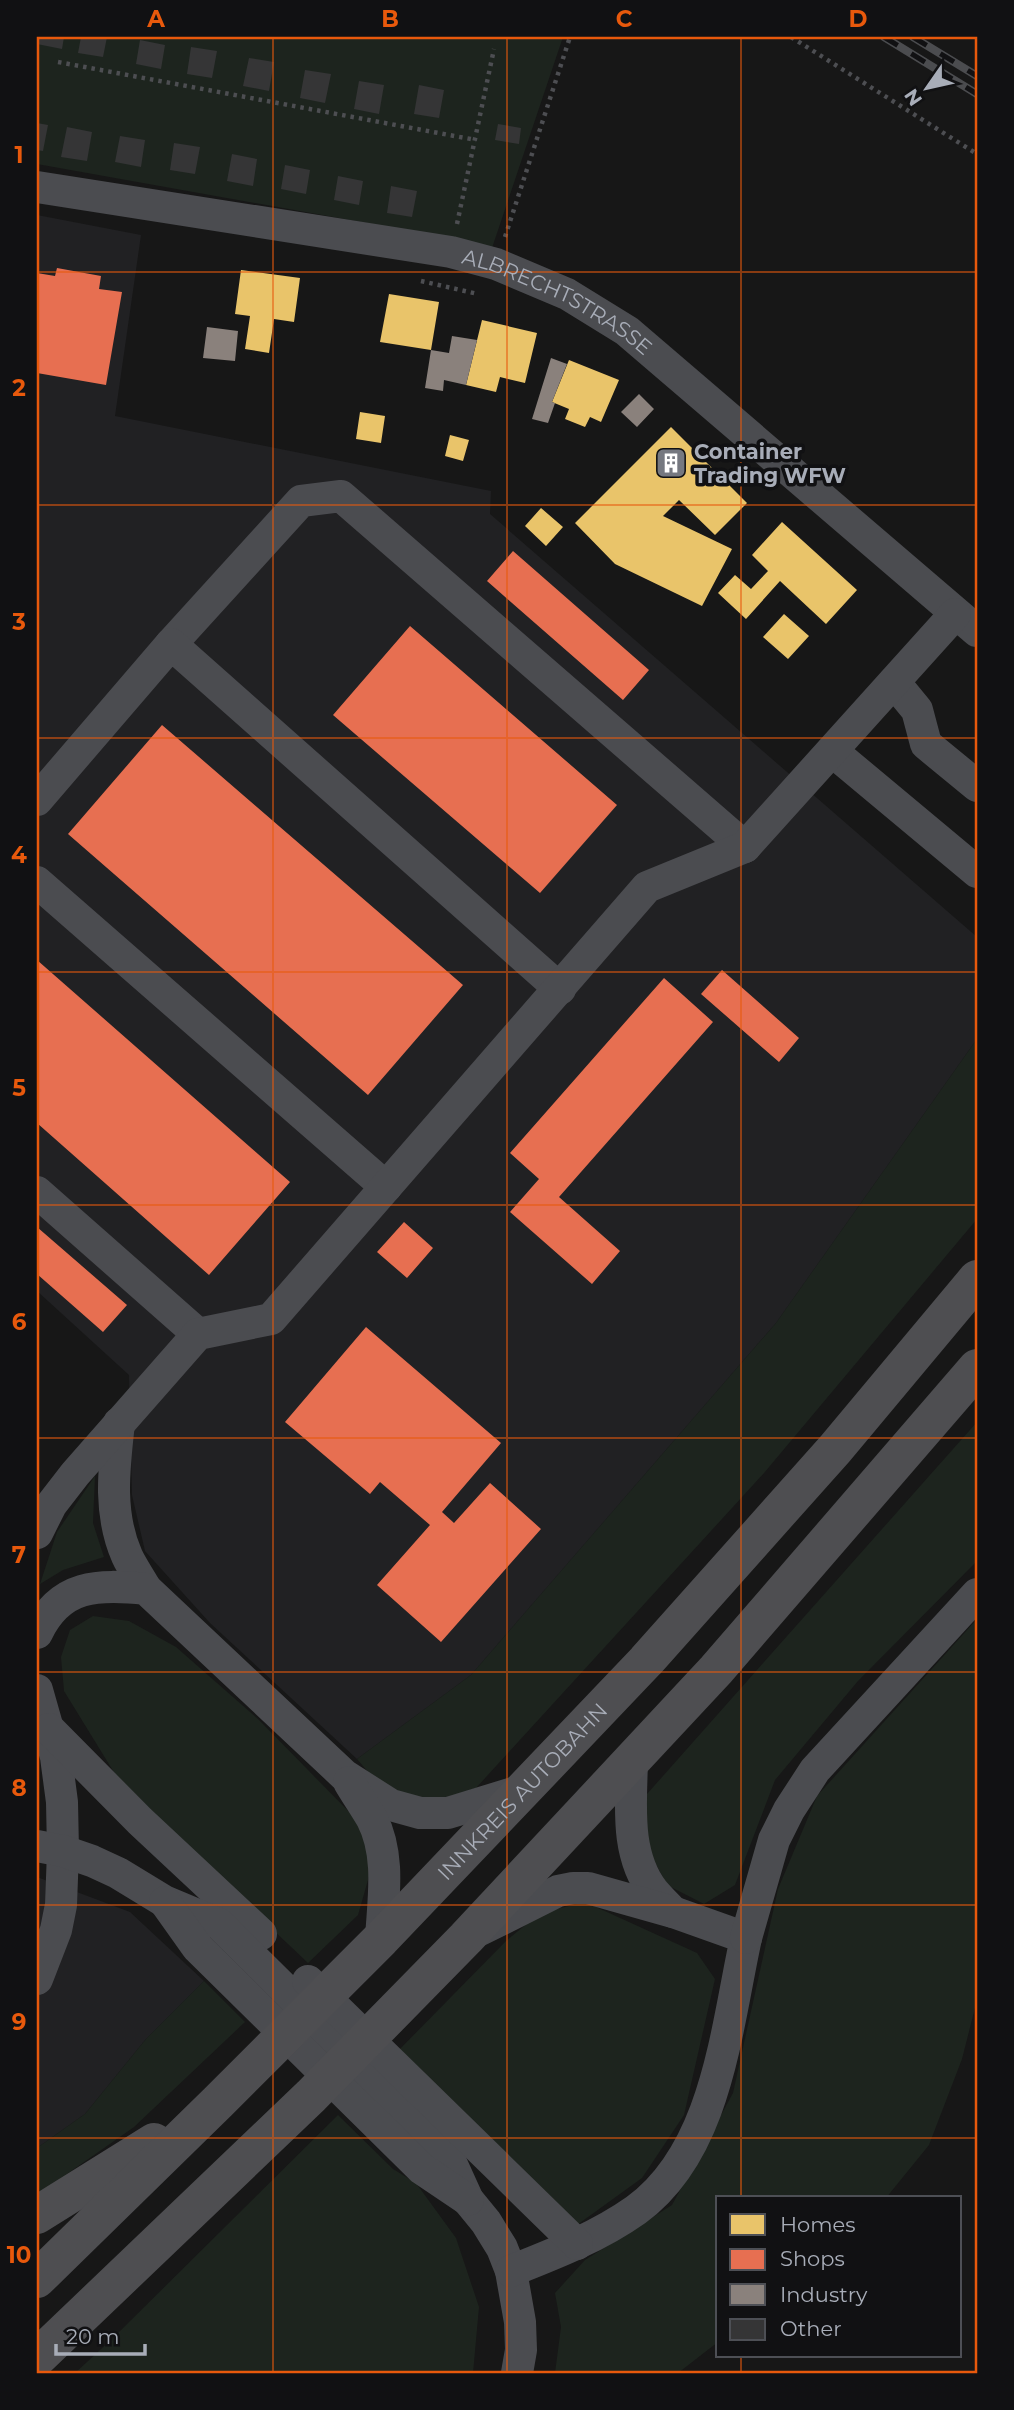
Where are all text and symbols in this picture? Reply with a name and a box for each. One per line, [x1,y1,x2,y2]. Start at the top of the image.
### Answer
text: A [146,5,165,33]
text: B [381,5,399,33]
text: C [616,5,633,33]
text: D [849,5,868,33]
north arrow [892,52,962,122]
text: N [899,84,927,110]
text: 1 [14,141,24,169]
street label: ALBRECHTSTRASSE [460,243,657,360]
text: 2 [12,374,26,402]
place label: Container Trading WFW [694,439,846,488]
building icon: Container Trading WFW [654,446,688,480]
text: 3 [11,608,26,636]
text: 4 [11,841,27,869]
text: 5 [12,1074,26,1102]
text: 6 [12,1308,27,1336]
text: 7 [12,1541,26,1569]
street label: INNKREIS AUTOBAHN [432,1697,612,1885]
text: 8 [11,1774,27,1802]
text: 9 [12,2008,26,2036]
legend [716,2196,962,2358]
text: Homes [780,2212,855,2237]
text: 10 [7,2241,31,2269]
text: Shops [780,2246,845,2271]
text: Industry [780,2282,868,2307]
scale bar [56,2312,145,2356]
text: Other [780,2316,842,2341]
text: 20 m [66,2324,120,2349]

